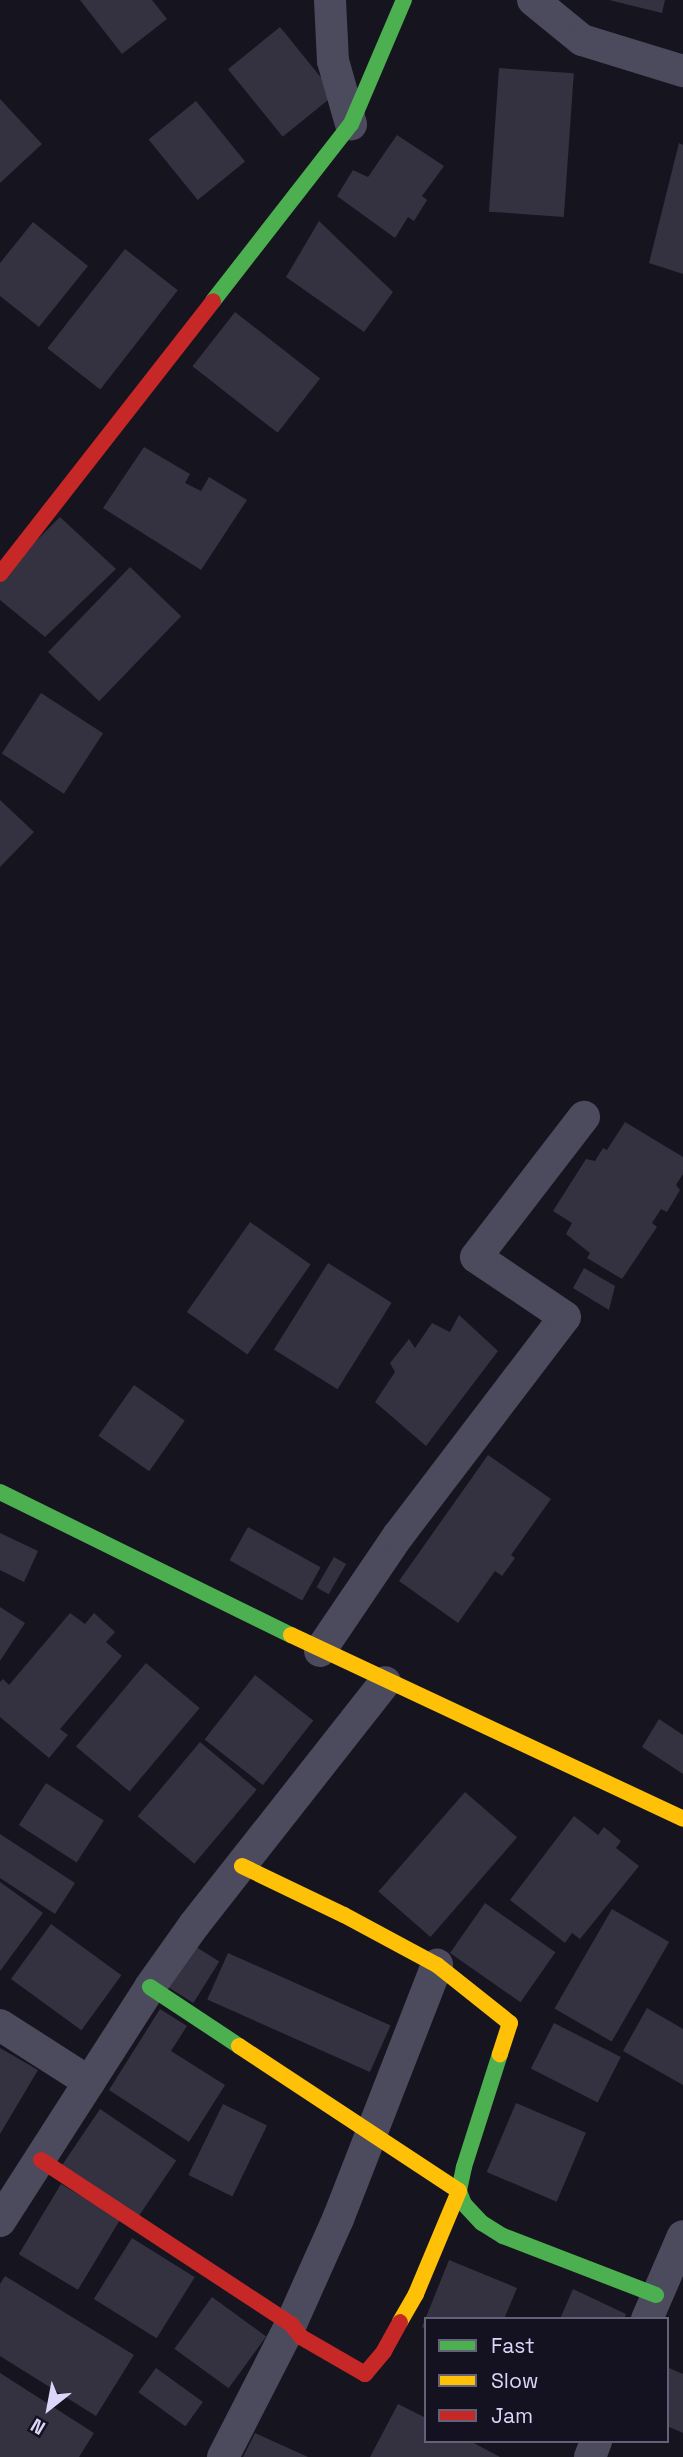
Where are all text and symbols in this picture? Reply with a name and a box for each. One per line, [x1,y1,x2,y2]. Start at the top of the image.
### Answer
legend [424,2317,669,2443]
text: Fast [491,2332,535,2359]
text: Slow [491,2367,539,2394]
north arrow [14,2373,84,2443]
text: Jam [491,2402,533,2429]
text: N [26,2412,50,2440]

